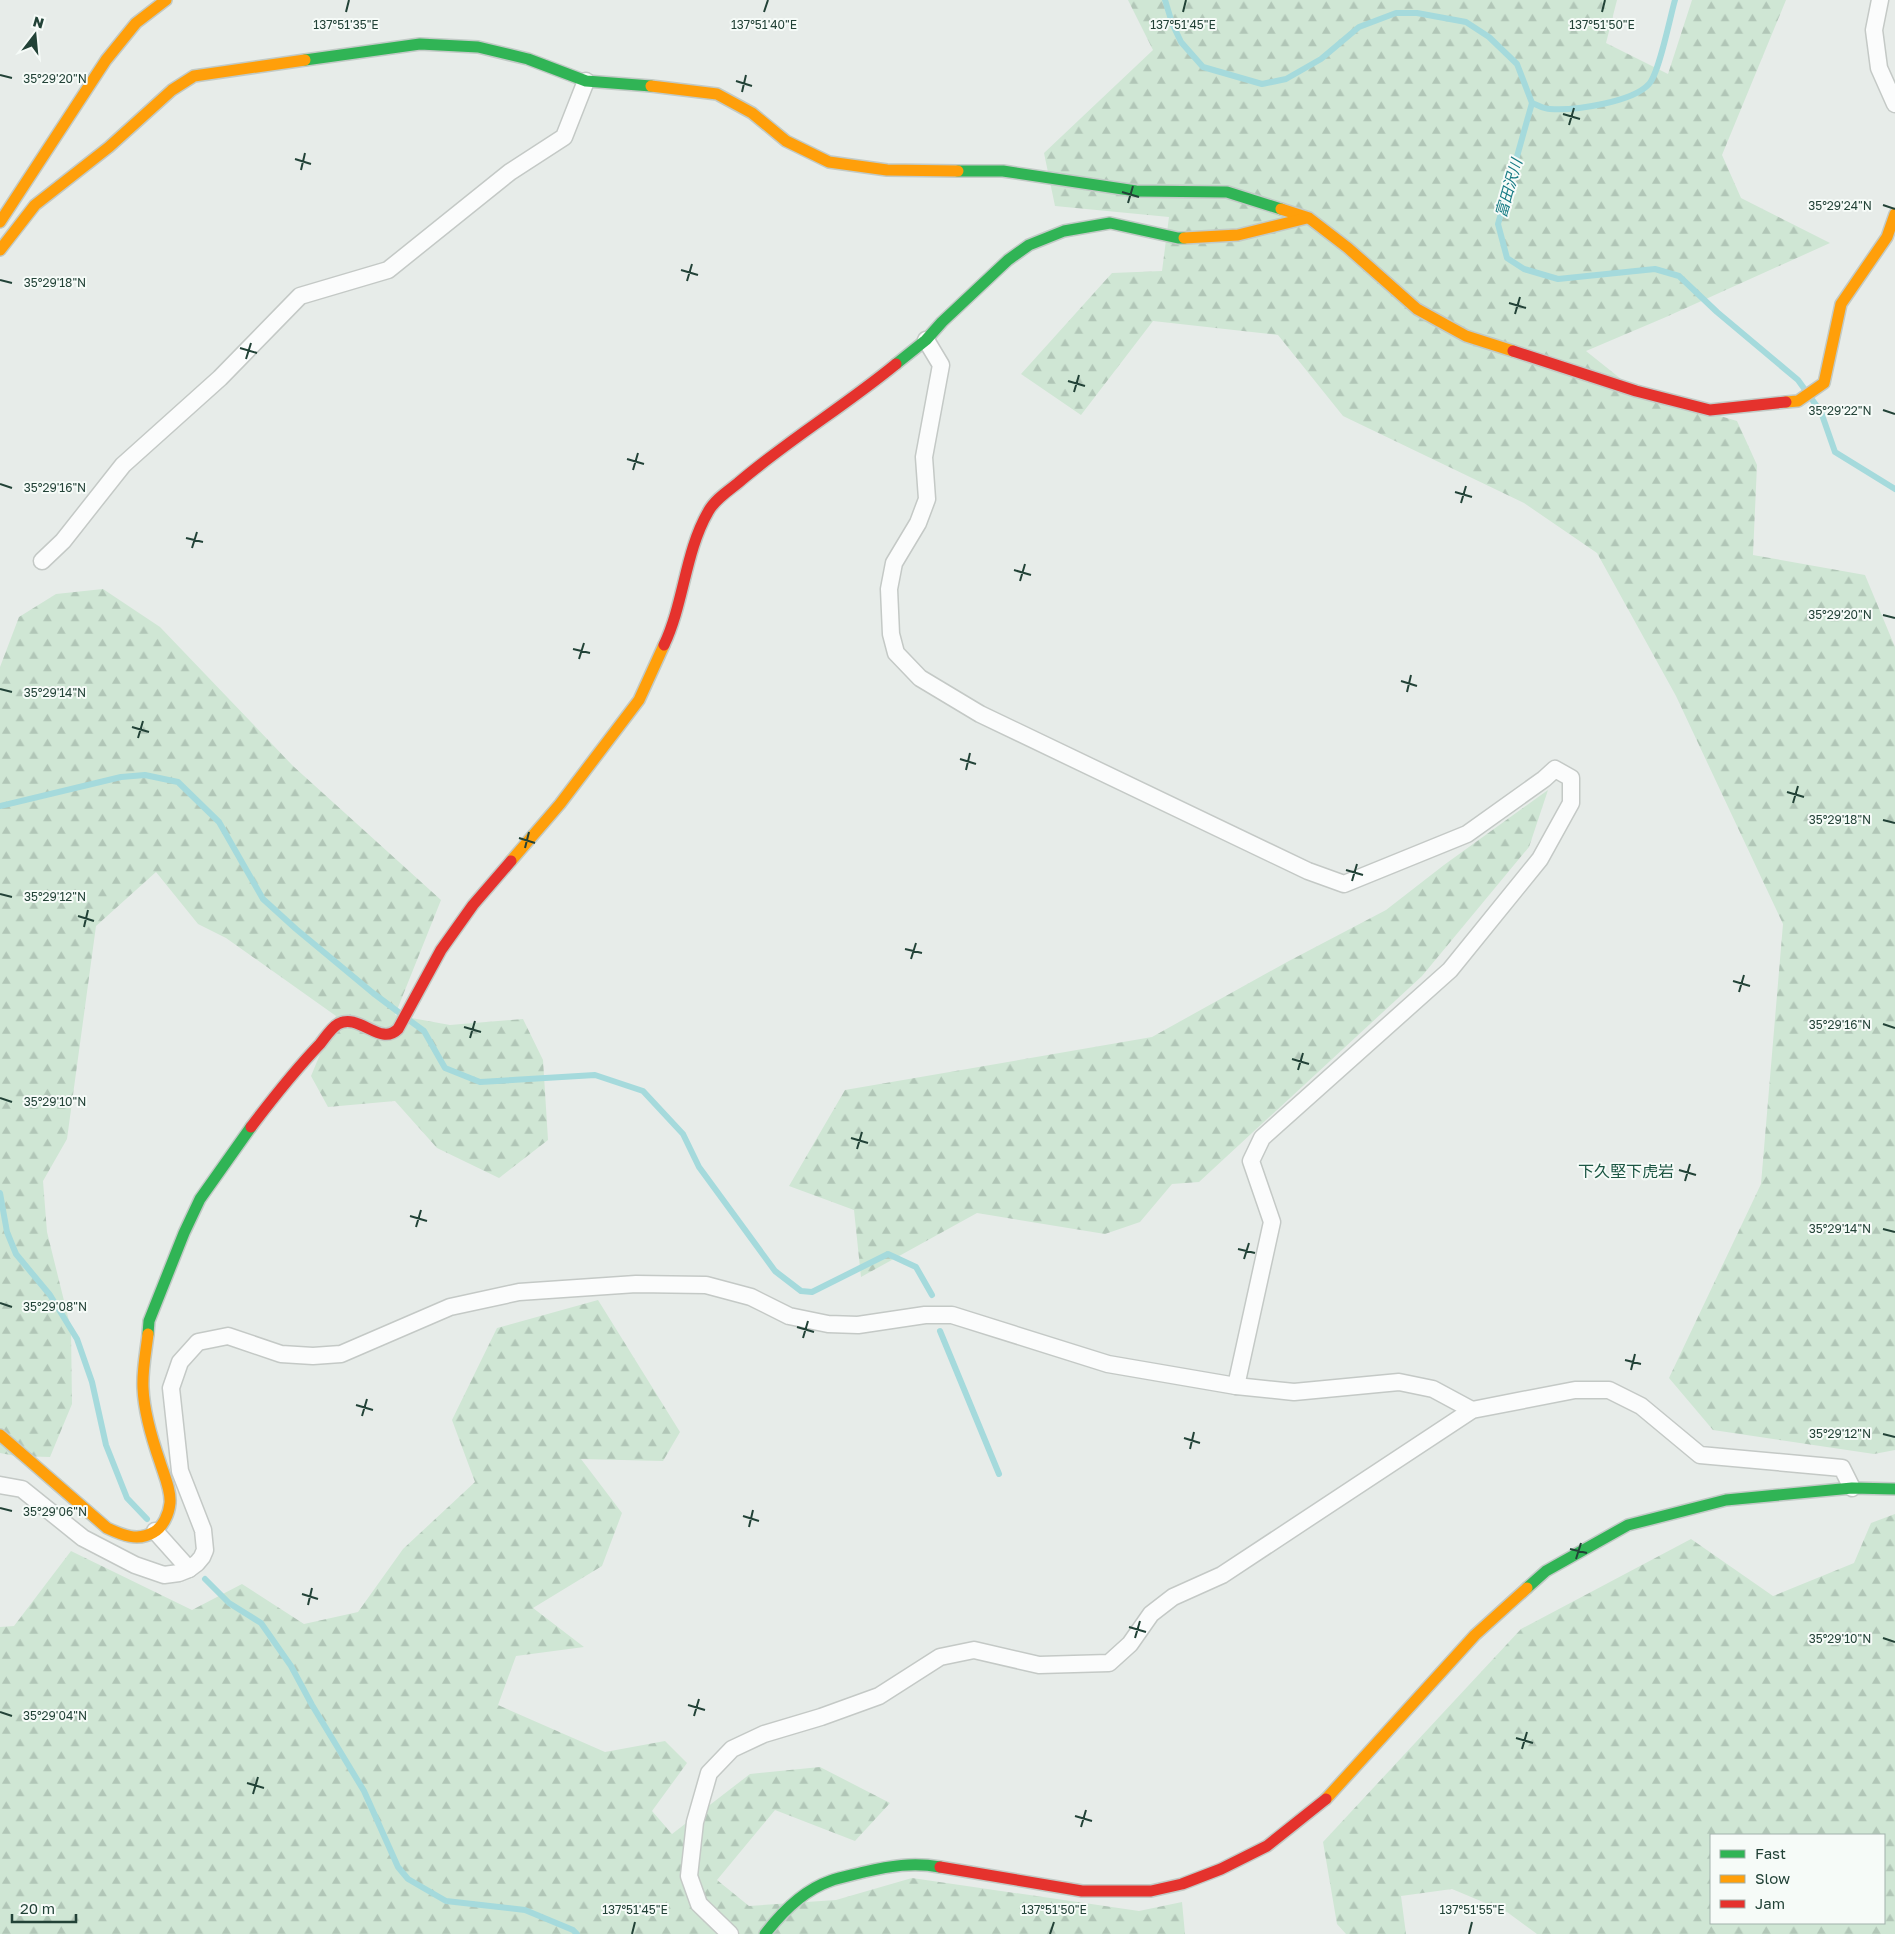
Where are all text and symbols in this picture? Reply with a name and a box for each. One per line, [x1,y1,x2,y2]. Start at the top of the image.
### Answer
north arrow [10,10,60,60]
text: N [31,12,46,32]
text: 137°51'35"E [313,17,379,32]
text: 137°51'40"E [731,17,797,32]
text: 137°51'45"E [1150,17,1216,32]
text: 137°51'50"E [1569,17,1635,32]
text: 35°29'20"N [23,71,87,86]
water label: 富田沢川 [1491,155,1525,219]
text: 35°29'24"N [1808,198,1872,213]
text: 35°29'18"N [24,275,86,290]
text: 35°29'22"N [1808,403,1872,418]
text: 35°29'16"N [24,480,86,495]
text: 35°29'20"N [1808,607,1872,622]
text: 35°29'14"N [24,685,86,700]
text: 35°29'18"N [1809,812,1871,827]
text: 35°29'12"N [24,889,86,904]
text: 35°29'16"N [1809,1017,1871,1032]
text: 35°29'10"N [24,1094,86,1109]
district label: 下久堅下虎岩 [1578,1161,1674,1181]
text: 35°29'14"N [1809,1221,1871,1236]
text: 35°29'08"N [23,1299,87,1314]
text: 35°29'12"N [1809,1426,1871,1441]
text: 35°29'06"N [23,1504,87,1519]
text: 35°29'10"N [1809,1631,1871,1646]
text: 35°29'04"N [23,1708,87,1723]
legend [1710,1834,1885,1924]
text: Fast [1755,1844,1786,1862]
text: Slow [1755,1869,1790,1887]
scale bar [12,1892,76,1924]
text: Jam [1755,1894,1785,1912]
text: 20 m [20,1899,55,1917]
text: 137°51'45"E [602,1902,668,1917]
text: 137°51'50"E [1021,1902,1087,1917]
text: 137°51'55"E [1439,1902,1505,1917]

